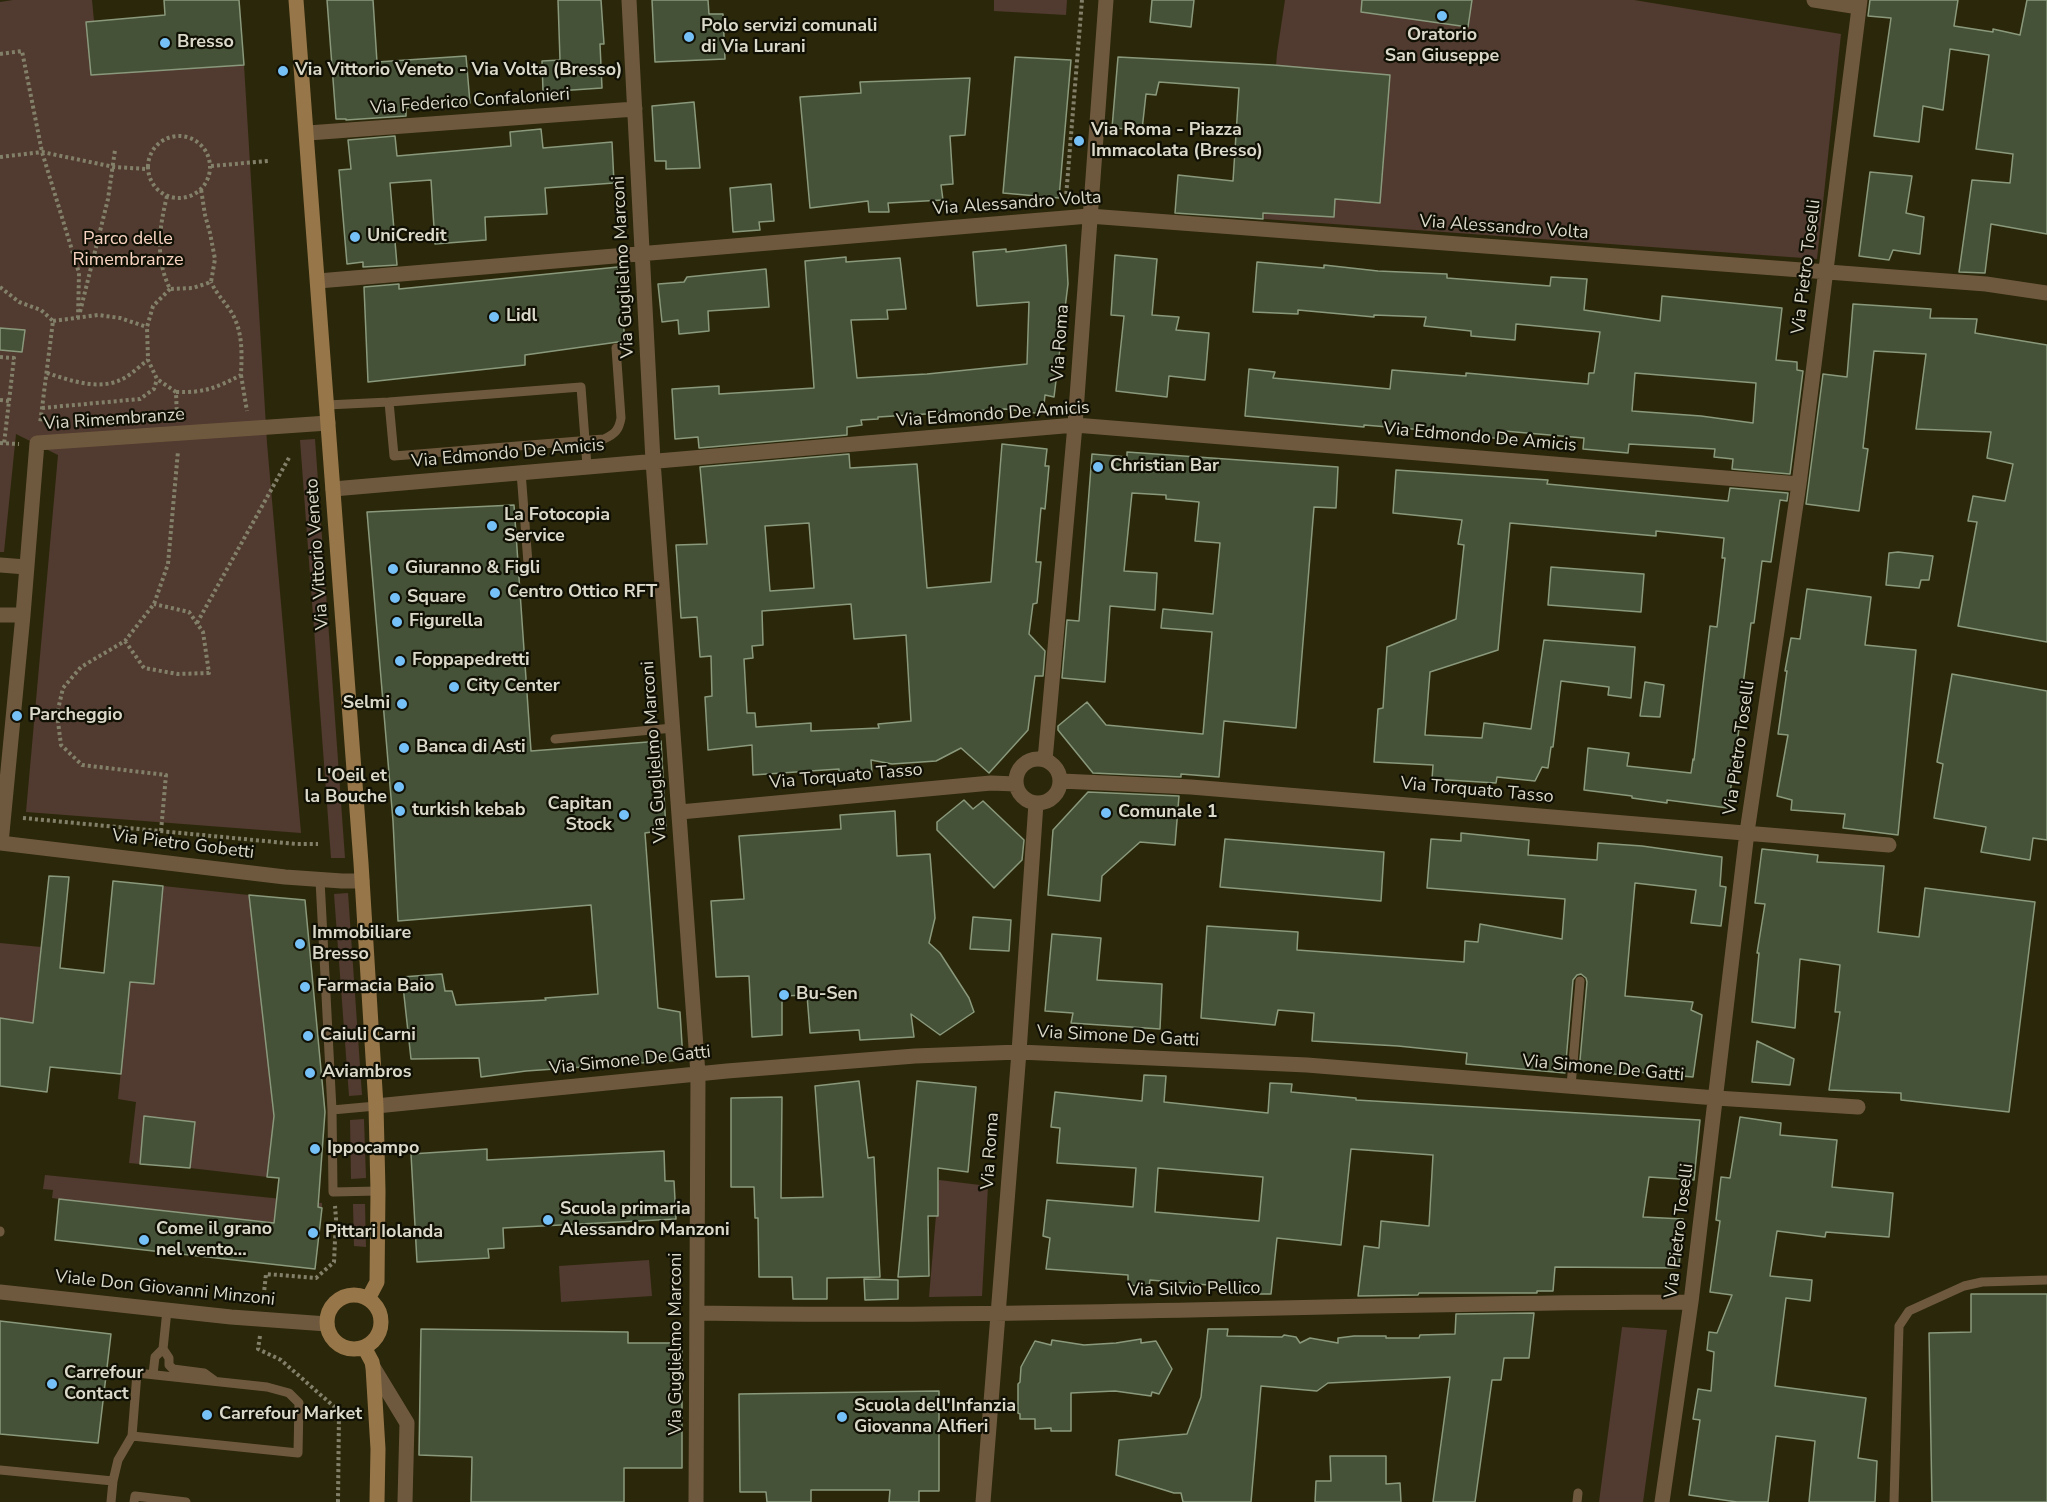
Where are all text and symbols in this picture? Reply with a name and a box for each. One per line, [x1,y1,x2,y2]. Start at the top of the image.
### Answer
marker: Oratorio San Giuseppe [1435,9,1449,23]
place label: Polo servizi comunali di Via Lurani [701,16,877,58]
place label: Oratorio San Giuseppe [1385,25,1499,68]
marker: Polo servizi comunali di Via Lurani [682,30,696,44]
place label: Bresso [177,32,234,54]
marker: Bresso [158,36,172,50]
place label: Via Vittorio Veneto - Via Volta (Bresso) [295,60,622,82]
marker: Via Vittorio Veneto - Via Volta (Bresso) [276,64,290,78]
street label: Via Federico Confalonieri [369,84,571,120]
place label: Via Roma - Piazza Immacolata (Bresso) [1091,120,1263,162]
marker: Via Roma - Piazza Immacolata (Bresso) [1072,134,1086,148]
street label: Via Guglielmo Marconi [608,175,640,359]
street label: Via Alessandro Volta [932,187,1102,221]
street label: Via Pietro Toselli [1788,198,1826,336]
street label: Via Alessandro Volta [1419,211,1589,245]
place label: UniCredit [367,226,447,248]
park label: Parco delle Rimembranze [73,229,183,272]
marker: UniCredit [348,230,362,244]
street label: Via Roma [1048,304,1074,382]
place label: Lidl [506,306,537,328]
marker: Lidl [487,310,501,324]
street label: Via Edmondo De Amicis [896,397,1090,433]
street label: Via Rimembranze [43,404,185,436]
street label: Via Edmondo De Amicis [1382,419,1578,457]
street label: Via Edmondo De Amicis [410,435,606,473]
place label: Christian Bar [1110,456,1219,478]
marker: Christian Bar [1091,460,1105,474]
street label: Via Vittorio Veneto [302,478,334,630]
place label: La Fotocopia Service [504,505,610,548]
marker: La Fotocopia Service [485,519,499,533]
place label: Giuranno & Figli [405,558,540,580]
marker: Giuranno & Figli [386,562,400,576]
place label: Centro Ottico RFT [507,582,657,604]
marker: Centro Ottico RFT [488,586,502,600]
place label: Square [407,587,466,609]
marker: Square [388,591,402,605]
place label: Figurella [409,611,483,633]
marker: Figurella [390,615,404,629]
place label: Foppapedretti [412,650,530,672]
marker: Foppapedretti [393,654,407,668]
street label: Via Guglielmo Marconi [638,660,672,844]
place label: City Center [466,676,560,698]
street label: Via Pietro Toselli [1720,679,1760,817]
marker: City Center [447,680,461,694]
place label: Selmi [343,693,390,715]
marker: Selmi [395,697,409,711]
place label: Parcheggio [29,705,123,727]
marker: Parcheggio [10,709,24,723]
place label: Banca di Asti [416,737,526,759]
marker: Banca di Asti [397,741,411,755]
street label: Via Torquato Tasso [768,760,924,794]
place label: L'Oeil et la Bouche [305,766,387,808]
street label: Via Torquato Tasso [1399,774,1555,808]
marker: L'Oeil et la Bouche [392,780,406,794]
place label: Capitan Stock [548,794,612,836]
place label: turkish kebab [412,800,525,822]
place label: Comunale 1 [1118,802,1218,824]
marker: turkish kebab [393,804,407,818]
marker: Comunale 1 [1099,806,1113,820]
marker: Capitan Stock [617,808,631,822]
street label: Via Pietro Gobetti [111,826,255,864]
place label: Immobiliare Bresso [312,923,411,966]
marker: Immobiliare Bresso [293,937,307,951]
place label: Farmacia Baio [317,976,434,998]
marker: Farmacia Baio [298,980,312,994]
place label: Bu-Sen [796,984,858,1006]
marker: Bu-Sen [777,988,791,1002]
street label: Via Simone De Gatti [1036,1022,1200,1052]
place label: Caiuli Carni [320,1025,416,1047]
marker: Caiuli Carni [301,1029,315,1043]
street label: Via Simone De Gatti [548,1042,712,1080]
street label: Via Simone De Gatti [1521,1051,1685,1087]
place label: Aviambros [322,1062,411,1084]
marker: Aviambros [303,1066,317,1080]
street label: Via Roma [978,1112,1004,1190]
place label: Ippocampo [327,1138,419,1160]
marker: Ippocampo [308,1142,322,1156]
street label: Via Pietro Toselli [1661,1162,1699,1300]
place label: Scuola primaria Alessandro Manzoni [560,1199,730,1242]
marker: Scuola primaria Alessandro Manzoni [541,1213,555,1227]
place label: Come il grano nel vento... [156,1219,272,1262]
place label: Pittari Iolanda [325,1222,443,1244]
marker: Pittari Iolanda [306,1226,320,1240]
marker: Come il grano nel vento... [137,1233,151,1247]
street label: Via Guglielmo Marconi [666,1253,688,1435]
street label: Viale Don Giovanni Minzoni [54,1267,276,1311]
street label: Via Silvio Pellico [1127,1278,1261,1302]
place label: Carrefour Contact [64,1363,144,1406]
marker: Carrefour Contact [45,1377,59,1391]
place label: Scuola dell'Infanzia Giovanna Alfieri [854,1396,1016,1438]
place label: Carrefour Market [219,1404,362,1426]
marker: Carrefour Market [200,1408,214,1422]
marker: Scuola dell'Infanzia Giovanna Alfieri [835,1410,849,1424]

